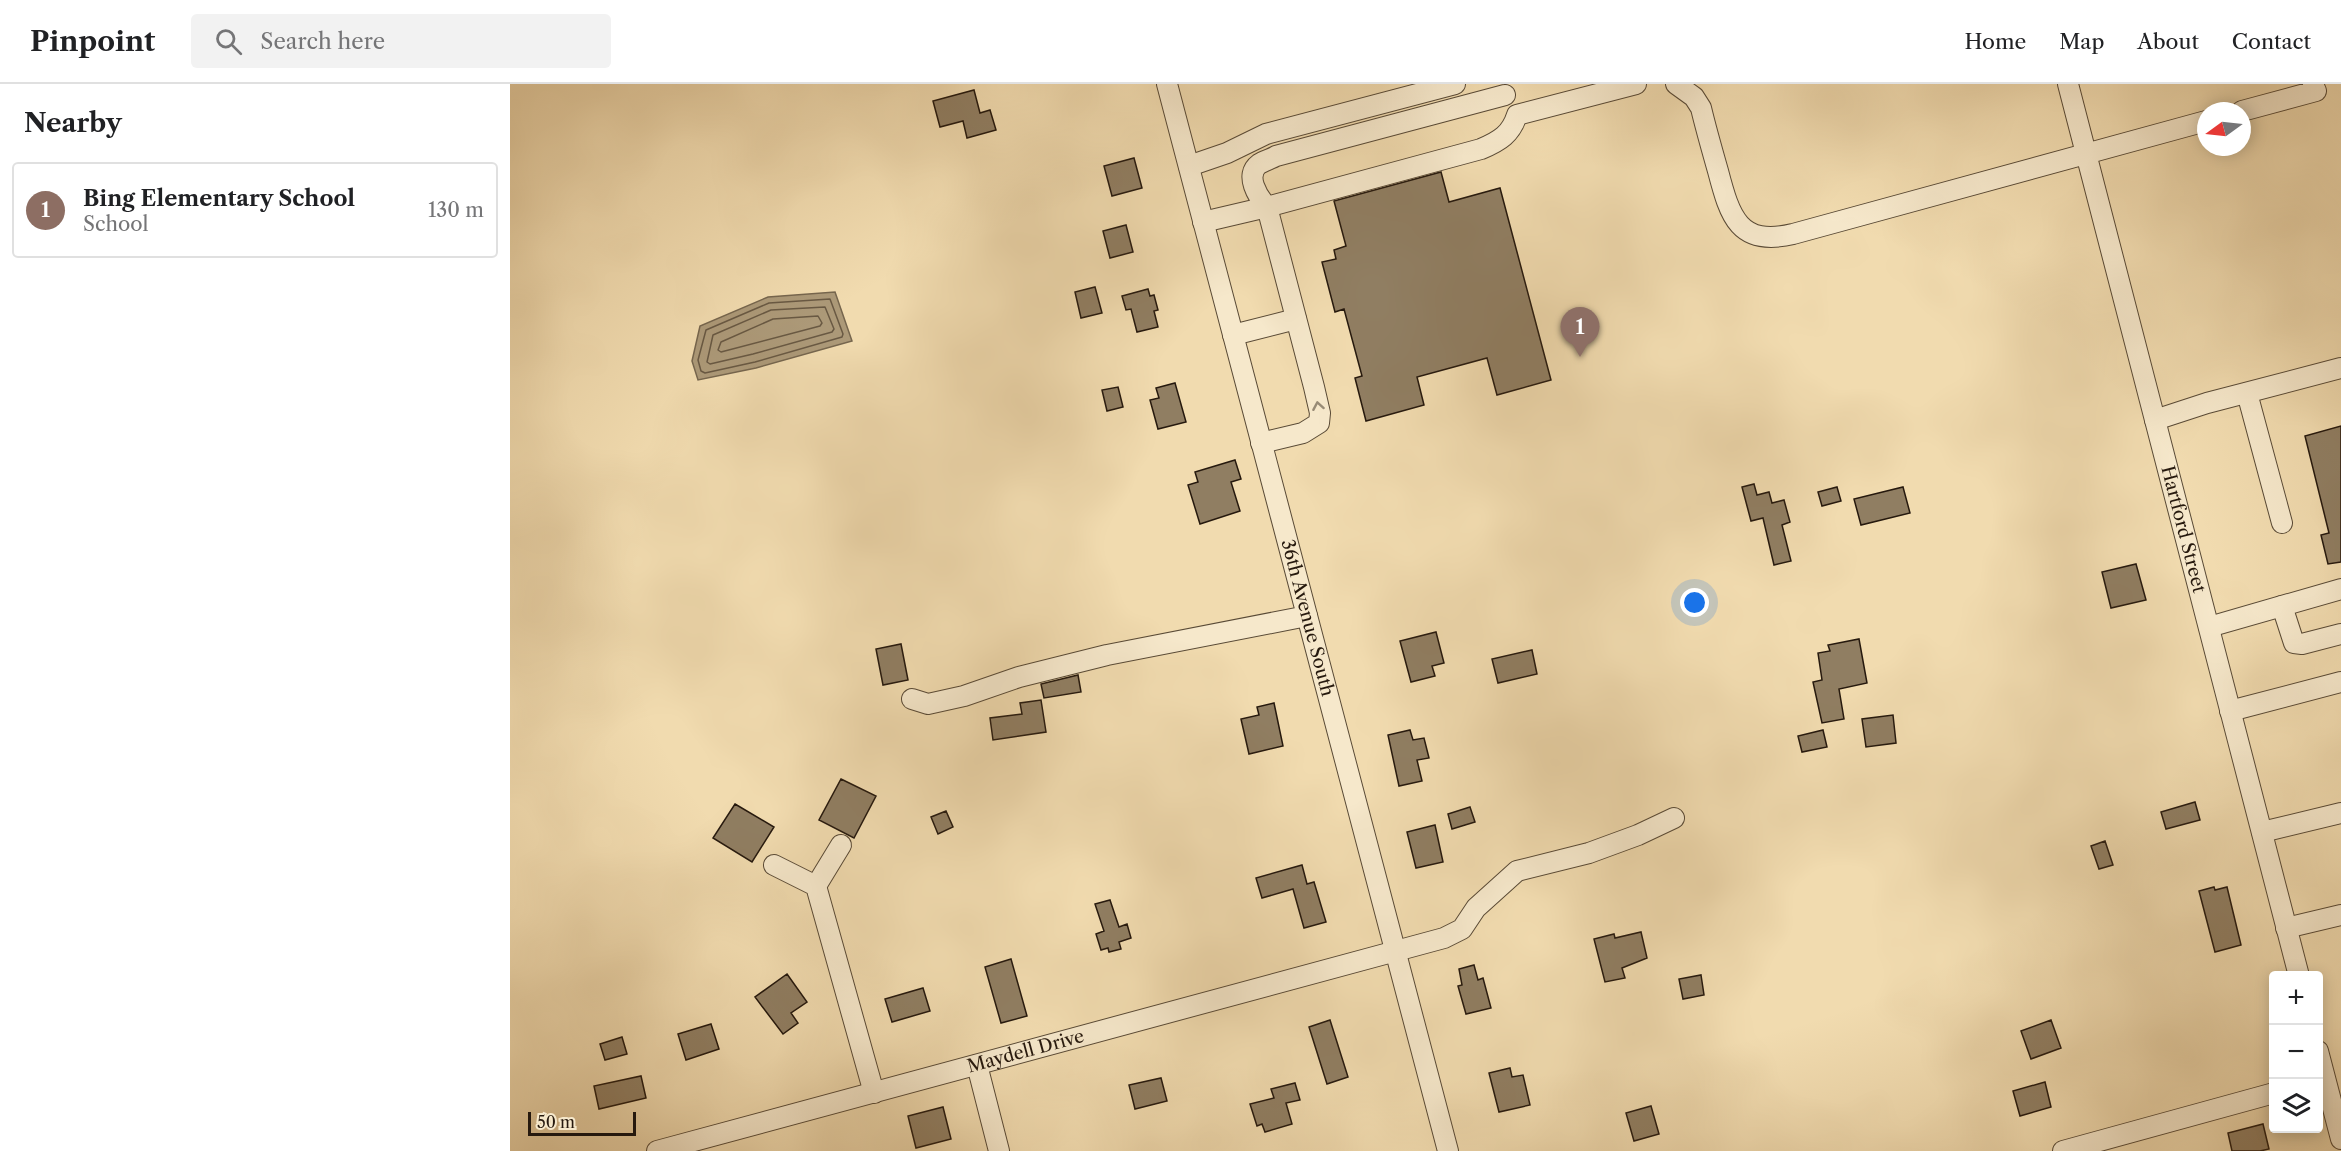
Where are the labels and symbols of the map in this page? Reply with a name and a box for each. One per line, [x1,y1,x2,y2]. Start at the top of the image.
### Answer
north arrow [2197,102,2251,156]
pin: 1 [1560,308,1600,357]
one-way arrow [1312,401,1325,411]
street label: Hartford Street [2156,464,2210,596]
street label: 36th Avenue South [1276,537,1339,699]
your location [1680,588,1709,617]
street label: Maydell Drive [965,1025,1087,1077]
scale bar [528,1109,636,1136]

